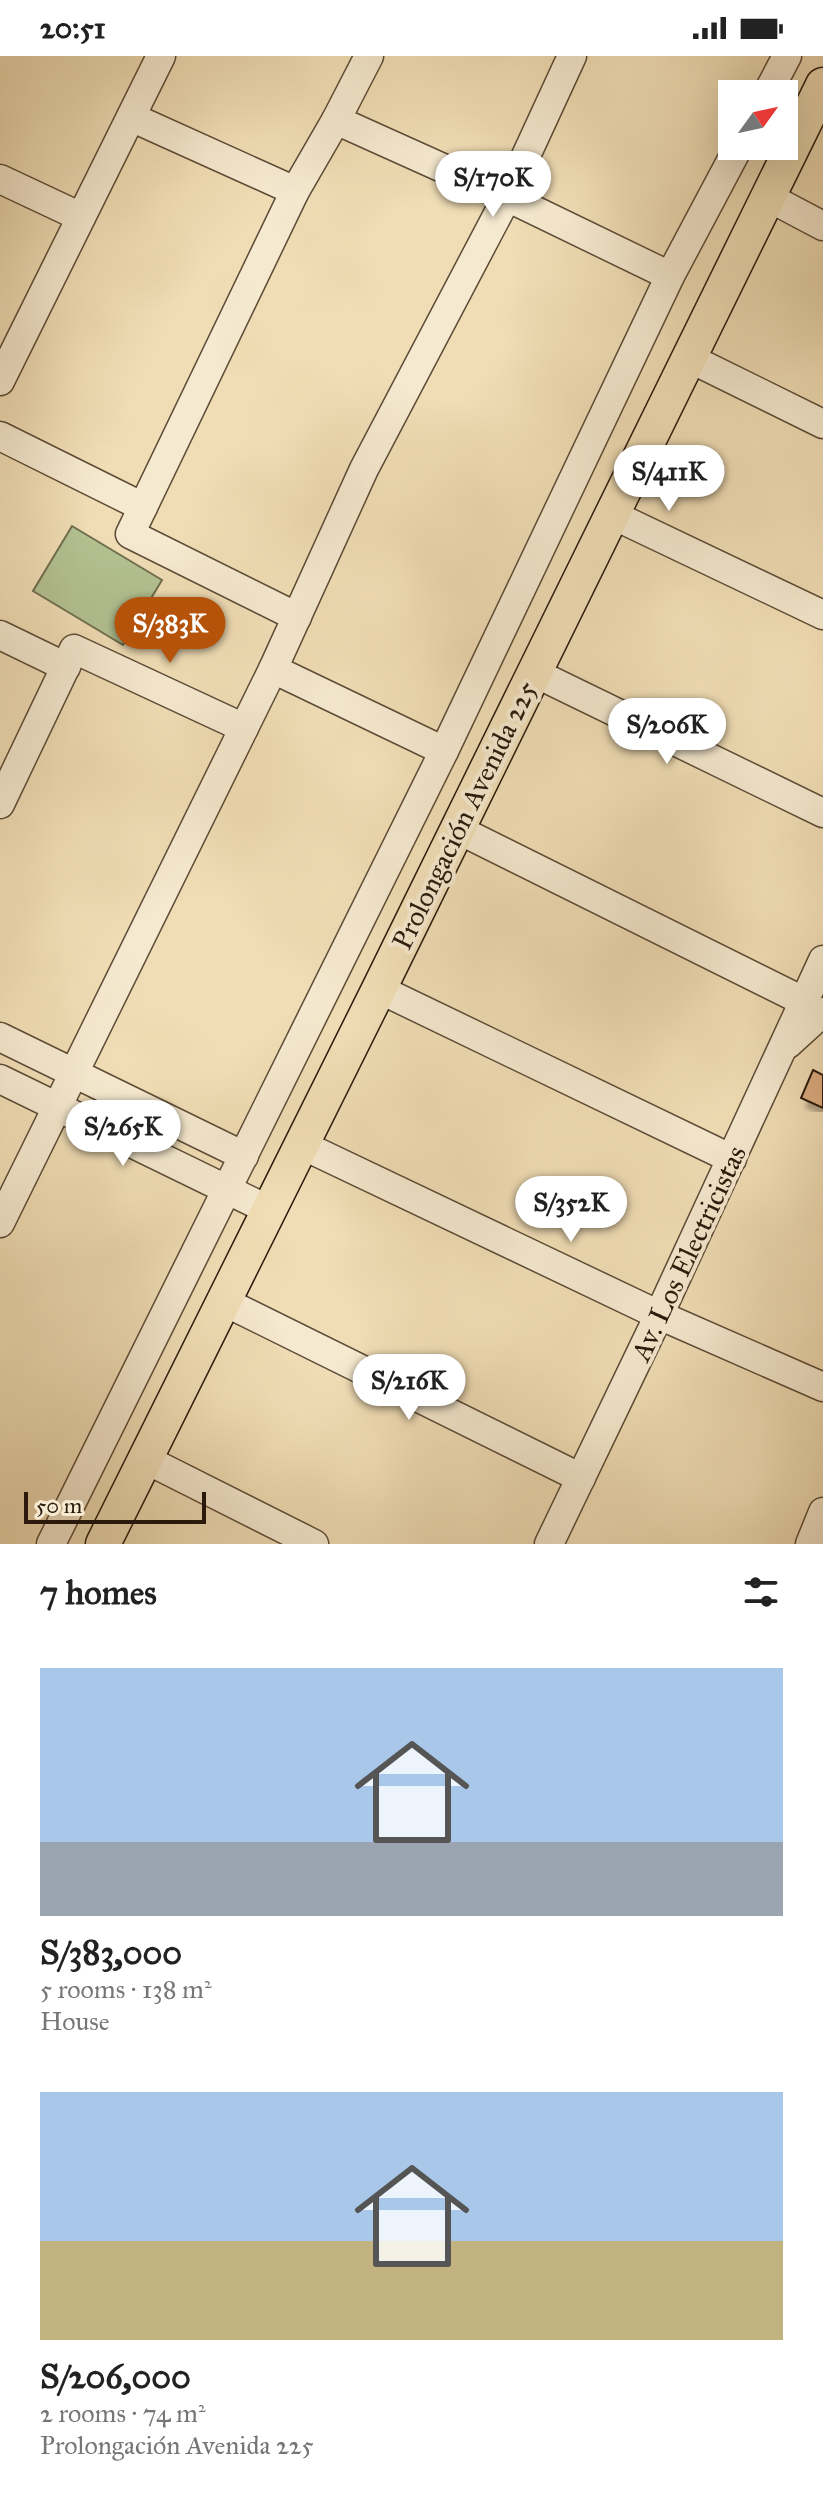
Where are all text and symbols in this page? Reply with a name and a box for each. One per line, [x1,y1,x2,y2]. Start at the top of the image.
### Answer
text: 20:51 [40,10,106,46]
north arrow [718,80,798,160]
map controls [718,80,798,160]
pin: S/170K [428,151,558,219]
text: S/170K [453,161,533,193]
pin: S/411K [604,445,734,513]
text: S/411K [632,455,706,487]
pin: S/383K [105,597,235,665]
text: S/383K [132,607,208,639]
street label: Prolongación Avenida 225 [384,675,545,955]
pin: S/206K [602,698,732,766]
text: S/206K [626,708,708,740]
pin: S/265K [58,1100,188,1168]
text: S/265K [84,1110,162,1142]
street label: Av. Los Electricistas [623,1140,754,1368]
pin: S/352K [506,1176,636,1244]
text: S/352K [533,1186,609,1218]
pin: S/216K [344,1354,474,1422]
text: S/216K [371,1364,447,1396]
scale bar [24,1488,206,1524]
text: 50 m [36,1492,82,1519]
icon: filters [739,1570,783,1614]
text: 7 homes [40,1572,157,1613]
icon: home [340,1720,484,1864]
text: S/383,000 [40,1932,182,1973]
text: 5 rooms · 138 m² [40,1973,212,2005]
text: House [40,2005,110,2037]
icon: home [340,2144,484,2288]
text: S/206,000 [40,2356,191,2397]
text: 2 rooms · 74 m² [40,2397,206,2429]
text: Prolongación Avenida 225 [40,2429,314,2461]

